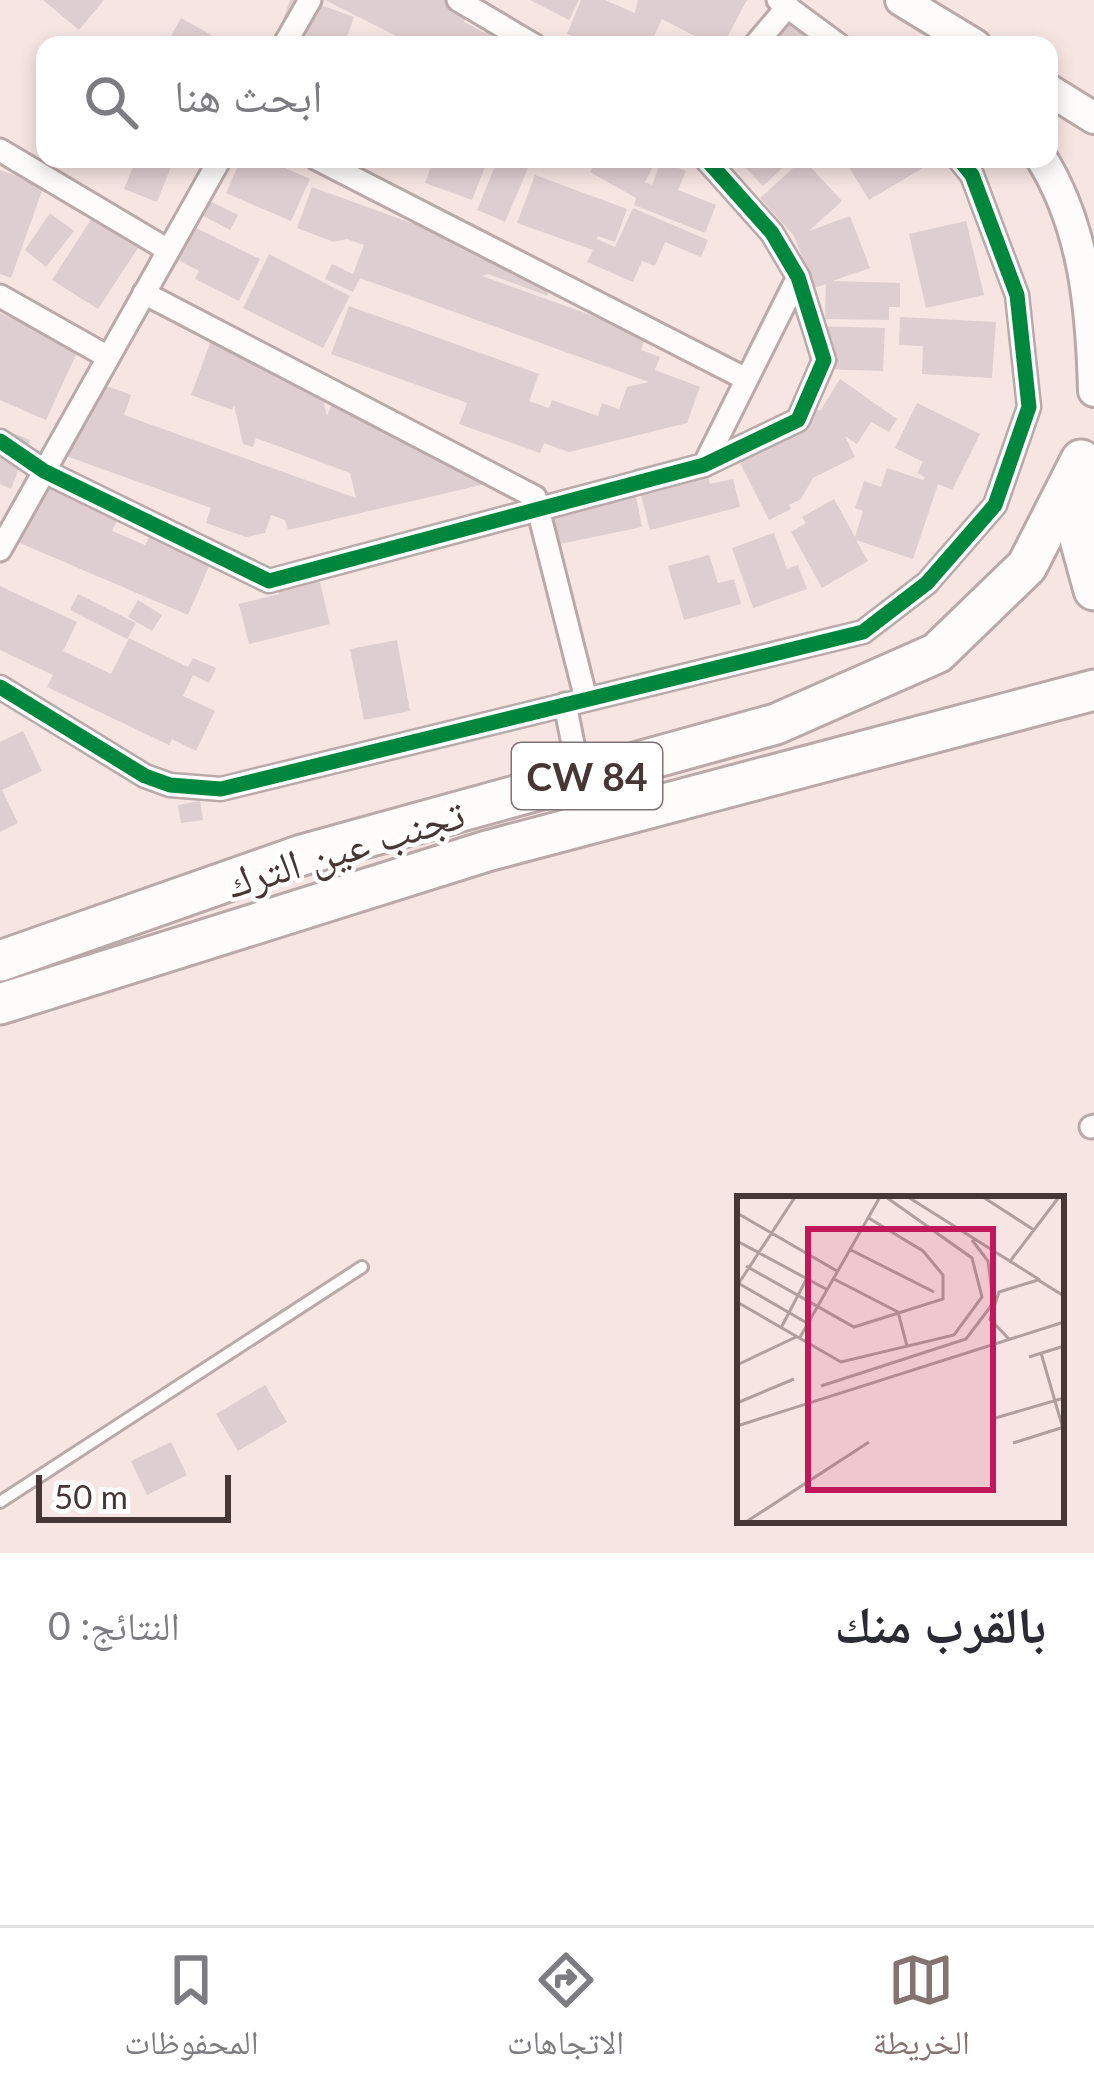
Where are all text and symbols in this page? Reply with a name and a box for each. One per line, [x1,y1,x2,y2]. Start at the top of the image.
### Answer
search box [36,36,1058,168]
text: ابحث هنا [174,68,323,122]
icon: search [78,69,144,135]
road number: CW 84 [512,743,662,809]
street label: تجنب عين الترك [220,787,470,909]
inset map [737,1196,1064,1523]
scale bar [36,1469,231,1522]
text: 50 m [54,1476,128,1516]
text: بالقرب منك [835,1593,1046,1654]
text: النتائج: 0 [48,1602,180,1648]
tab: المحفوظات [124,1947,259,2075]
tab: الاتجاهات [507,1947,624,2075]
tab: الخريطة [873,1947,970,2075]

